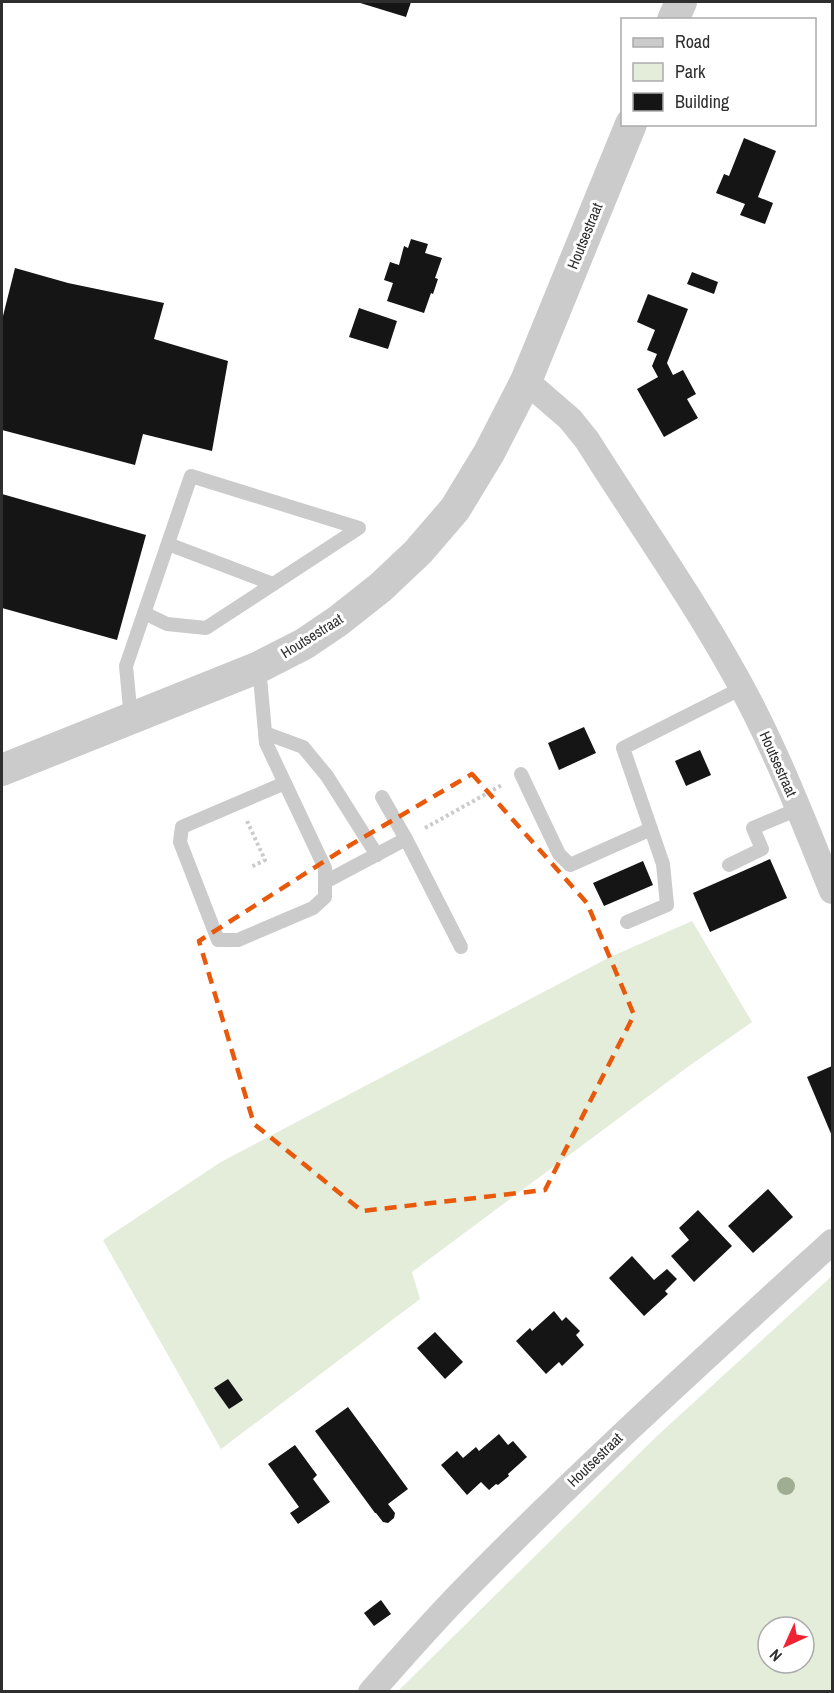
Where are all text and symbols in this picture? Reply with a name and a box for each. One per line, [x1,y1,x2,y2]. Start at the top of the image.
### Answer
legend [621,18,816,126]
text: Road [675,29,710,54]
text: Park [675,59,706,84]
text: Building [675,89,730,114]
street label: Houtsestraat [562,199,608,272]
street label: Houtsestraat [277,608,347,663]
street label: Houtsestraat [755,728,802,800]
street label: Houtsestraat [562,1427,627,1491]
north arrow [756,1615,816,1675]
text: N [764,1644,787,1667]

